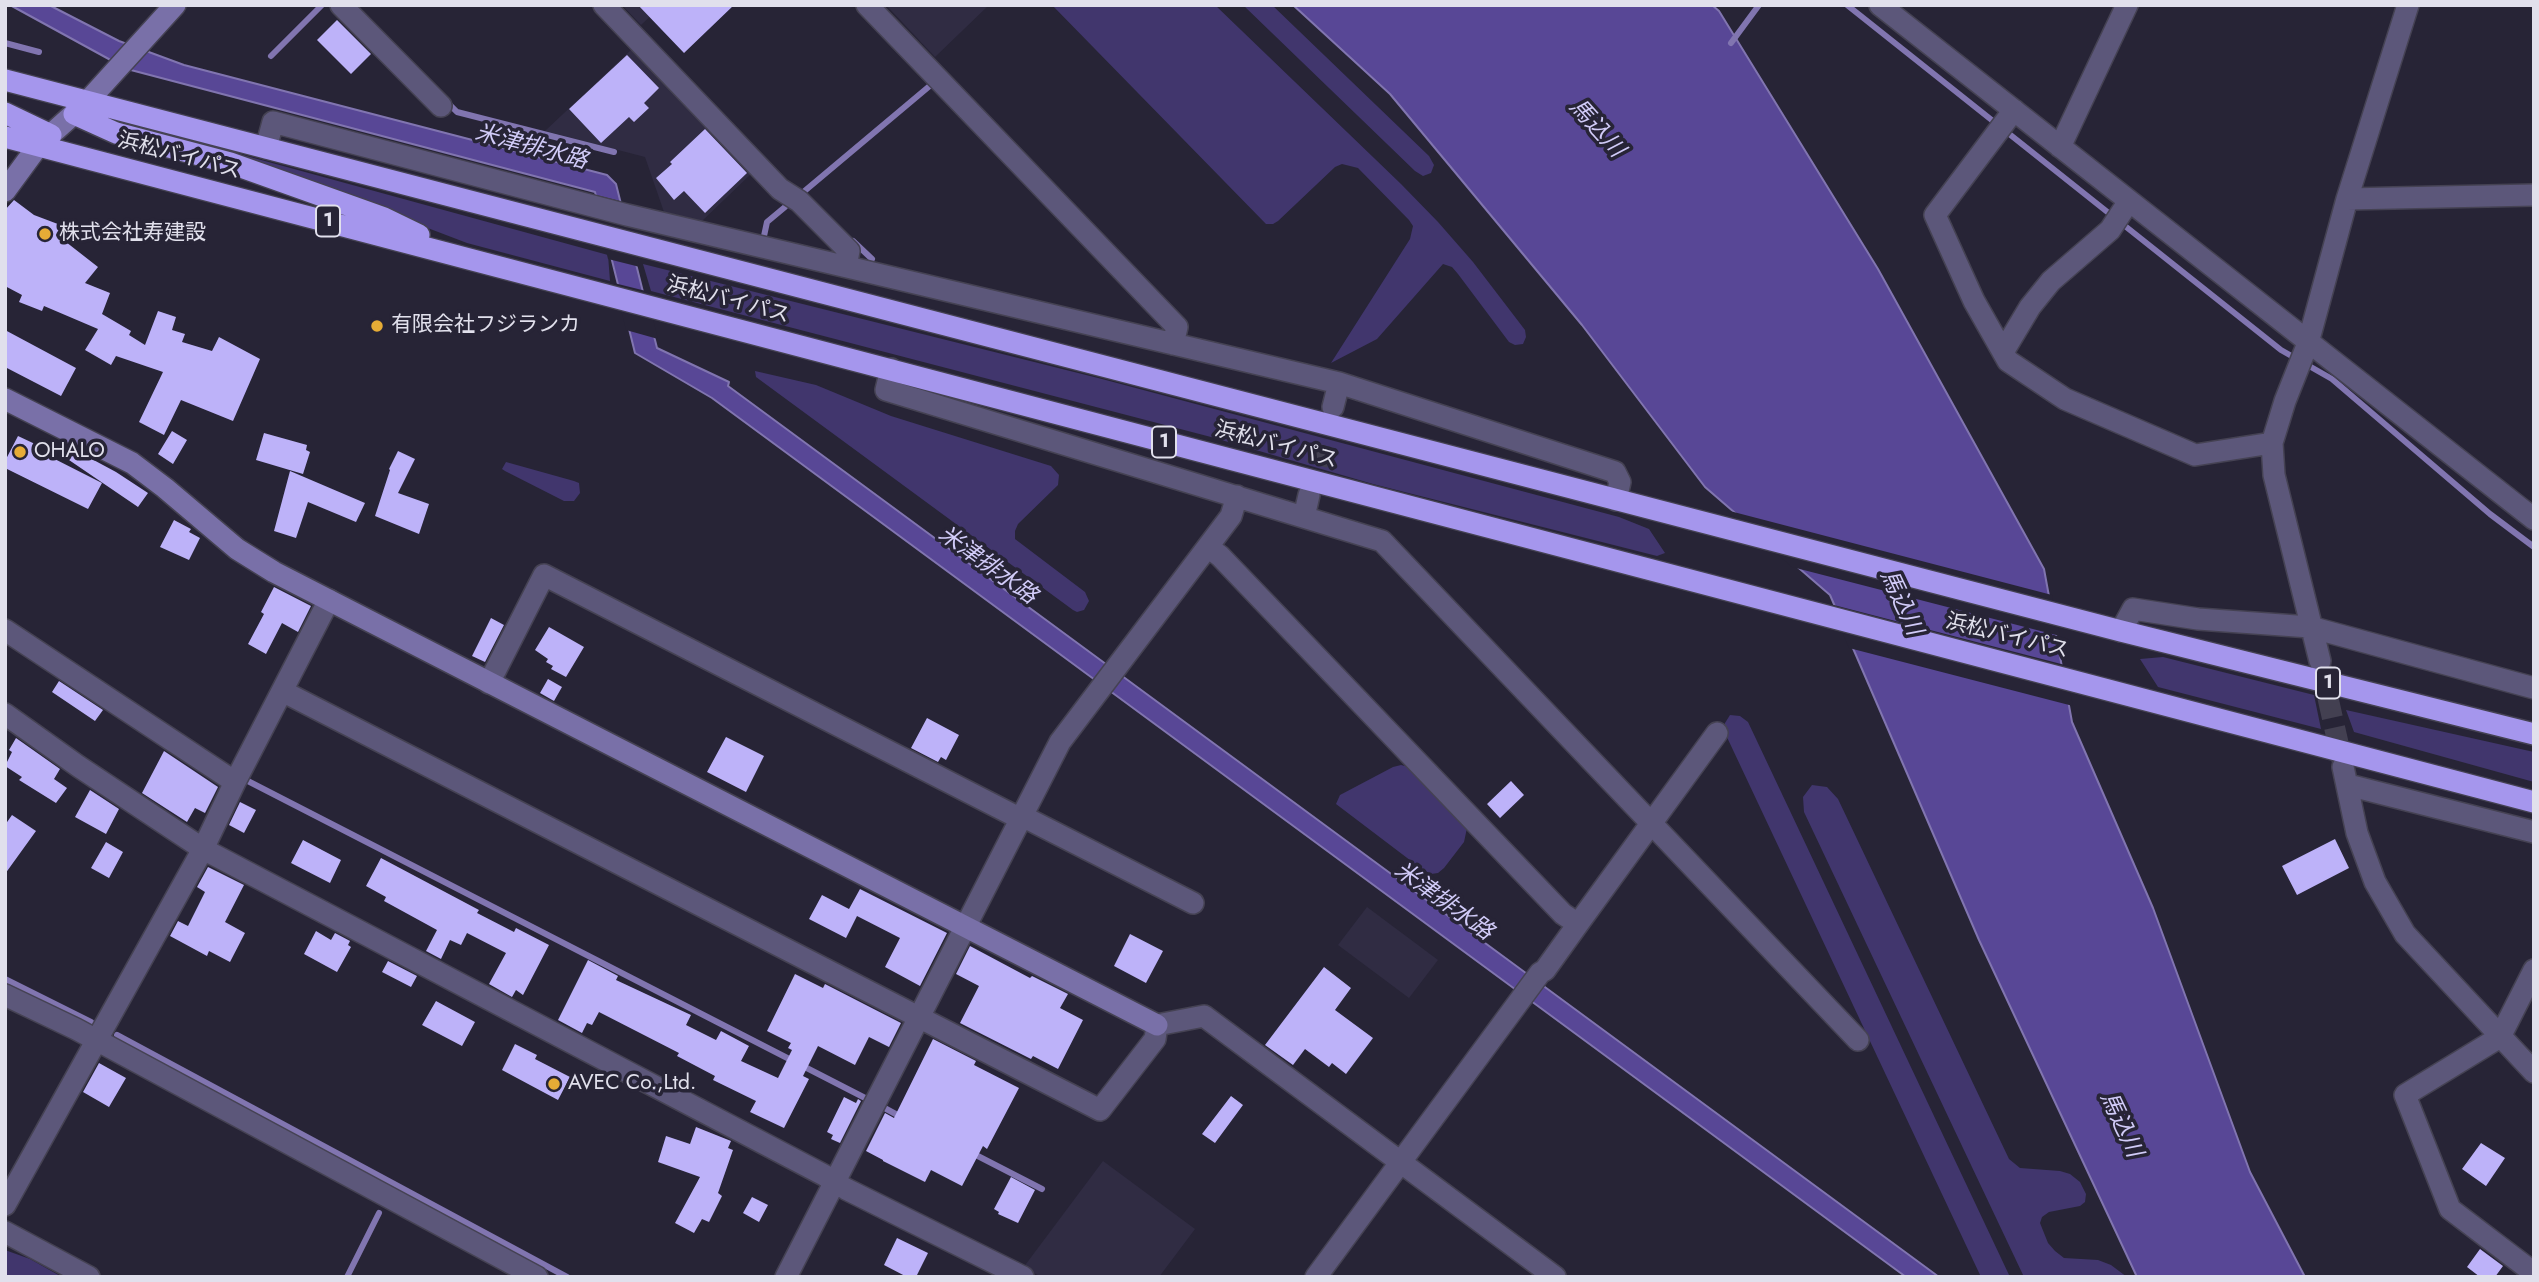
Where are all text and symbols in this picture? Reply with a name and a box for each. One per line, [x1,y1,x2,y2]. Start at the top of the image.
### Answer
water label: 馬込川 [1563,94,1629,164]
water label: 米津排水路 [472,120,590,176]
street label: 浜松バイパス [115,129,243,185]
road number: 1 [316,206,340,236]
place label: 株式会社寿建設 [59,221,206,247]
marker: 株式会社寿建設 [37,226,53,242]
street label: 浜松バイパス [664,273,792,329]
place label: 有限会社フジランカ [391,313,580,339]
marker: 有限会社フジランカ [369,318,385,334]
street label: 浜松バイパス [1212,418,1340,474]
road number: 1 [1152,426,1176,458]
place label: OHALO [34,439,105,465]
marker: OHALO [12,444,28,460]
water label: 米津排水路 [932,521,1042,611]
water label: 馬込川 [1873,566,1927,640]
street label: 浜松バイパス [1943,610,2071,664]
road number: 1 [2316,668,2340,698]
water label: 米津排水路 [1388,857,1498,947]
place label: AVEC Co.,Ltd. [568,1071,696,1097]
marker: AVEC Co.,Ltd. [546,1076,562,1092]
water label: 馬込川 [2093,1088,2147,1162]

